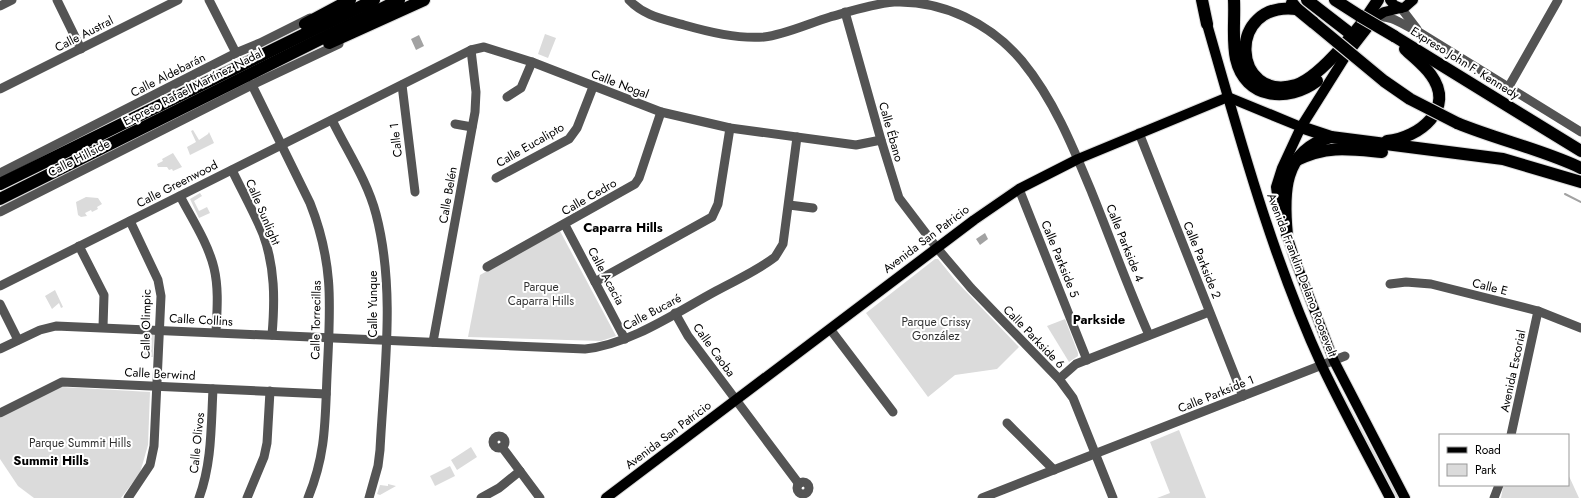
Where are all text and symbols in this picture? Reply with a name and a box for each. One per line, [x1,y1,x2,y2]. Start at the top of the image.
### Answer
street label: Calle Austral [52,12,116,56]
street label: Expreso John F. Kennedy [1407,22,1523,104]
street label: Expreso Rafael Martínez Nadal [120,44,266,130]
street label: Calle Aldebarán [127,48,209,102]
street label: Calle Nogal [589,65,651,103]
street label: Calle Ébano [874,100,908,164]
street label: Calle Eucalipto [493,118,568,172]
street label: Calle 1 [385,122,407,158]
street label: Calle Hillside [45,135,113,181]
street label: Calle Greenwood [133,156,221,212]
street label: Calle Belén [434,165,462,225]
street label: Calle Cedro [558,174,620,220]
street label: Calle Sunlight [241,176,285,248]
street label: Avenida Franklin Delano Roosevelt [1262,190,1342,360]
street label: Avenida San Patricio [879,200,973,277]
street label: Calle Parkside 4 [1101,201,1149,285]
district label: Caparra Hills [583,218,663,237]
street label: Calle Parkside 5 [1036,218,1084,301]
street label: Calle Parkside 2 [1178,219,1226,302]
street label: Calle Acacia [583,244,629,308]
street label: Calle Yunque [364,271,382,338]
street label: Calle E [1470,274,1510,300]
park label: Parque Caparra Hills [508,278,574,310]
street label: Calle Torrecillas [306,280,326,360]
street label: Calle Olimpic [136,289,156,359]
street label: Calle Bucaré [620,289,684,335]
street label: Calle Parkside 6 [999,301,1069,373]
street label: Calle Collins [169,309,234,331]
district label: Parkside [1073,310,1126,329]
park label: Parque Crissy González [901,313,971,345]
street label: Calle Caoba [688,319,740,381]
street label: Avenida Escorial [1495,328,1531,414]
street label: Calle Berwind [124,363,196,385]
street label: Calle Parkside 1 [1175,371,1257,417]
street label: Avenida San Patricio [621,396,715,473]
street label: Calle Olivos [185,411,209,474]
park label: Parque Summit Hills [29,434,131,452]
legend [1439,434,1569,486]
text: Road [1475,441,1501,459]
district label: Summit Hills [13,451,89,470]
text: Park [1475,461,1497,479]

